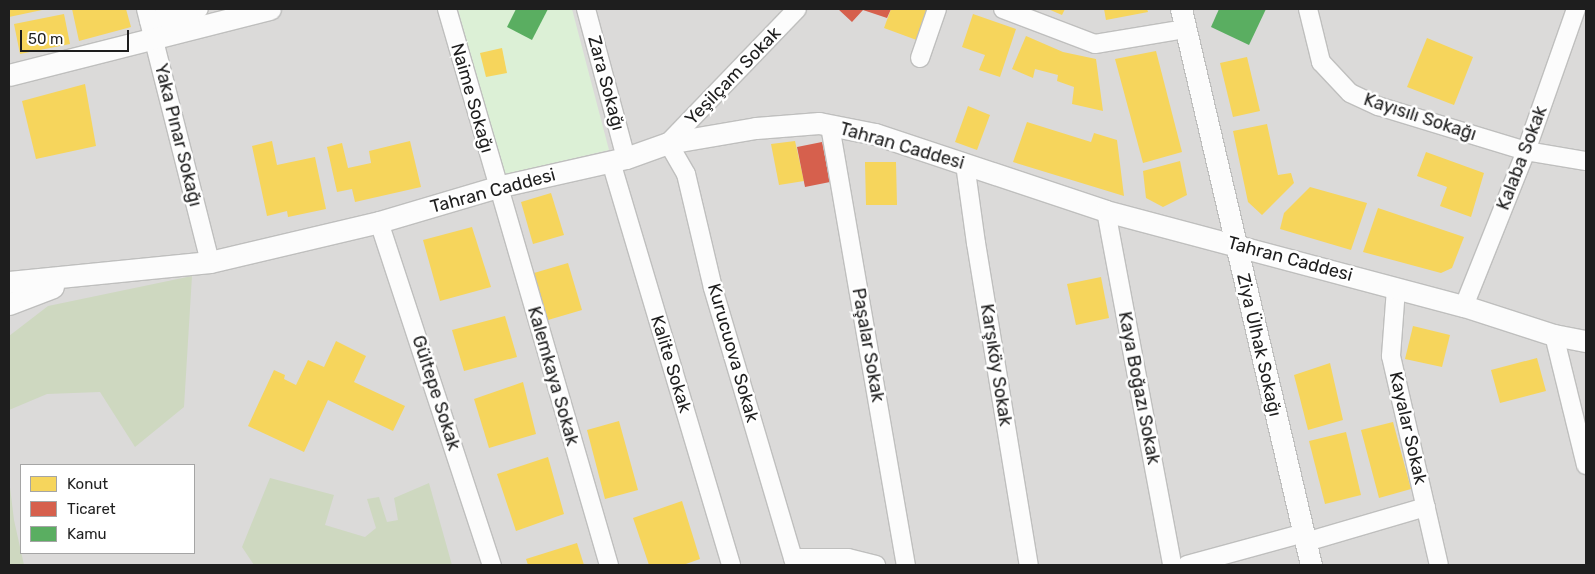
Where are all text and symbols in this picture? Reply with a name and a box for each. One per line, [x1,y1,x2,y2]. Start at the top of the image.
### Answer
scale bar [22,20,131,52]
street label: Yeşilçam Sokak [681,22,785,130]
text: 50 m [28,30,63,48]
street label: Zara Sokağı [583,33,629,133]
street label: Naime Sokağı [446,41,498,155]
street label: Yaka Pınar Sokağı [150,61,206,209]
street label: Kayısılı Sokağı [1361,89,1479,145]
street label: Kalaba Sokak [1492,103,1552,213]
street label: Tahran Caddesi [837,118,967,174]
street label: Tahran Caddesi [428,164,558,218]
street label: Tahran Caddesi [1225,232,1355,286]
street label: Ziya Ülhak Sokağı [1232,271,1286,419]
street label: Kurucuova Sokak [703,281,763,425]
street label: Paşalar Sokak [847,286,889,404]
street label: Karşıköy Sokak [976,302,1016,428]
street label: Kalemkaya Sokak [523,304,583,448]
street label: Kaya Boğazı Sokak [1114,310,1164,466]
street label: Kalite Sokak [646,313,696,415]
street label: Gültepe Sokak [407,333,465,453]
street label: Kayalar Sokak [1385,369,1431,487]
legend [20,464,195,554]
text: Konut [67,475,108,493]
text: Ticaret [67,500,116,518]
text: Kamu [67,525,107,543]

